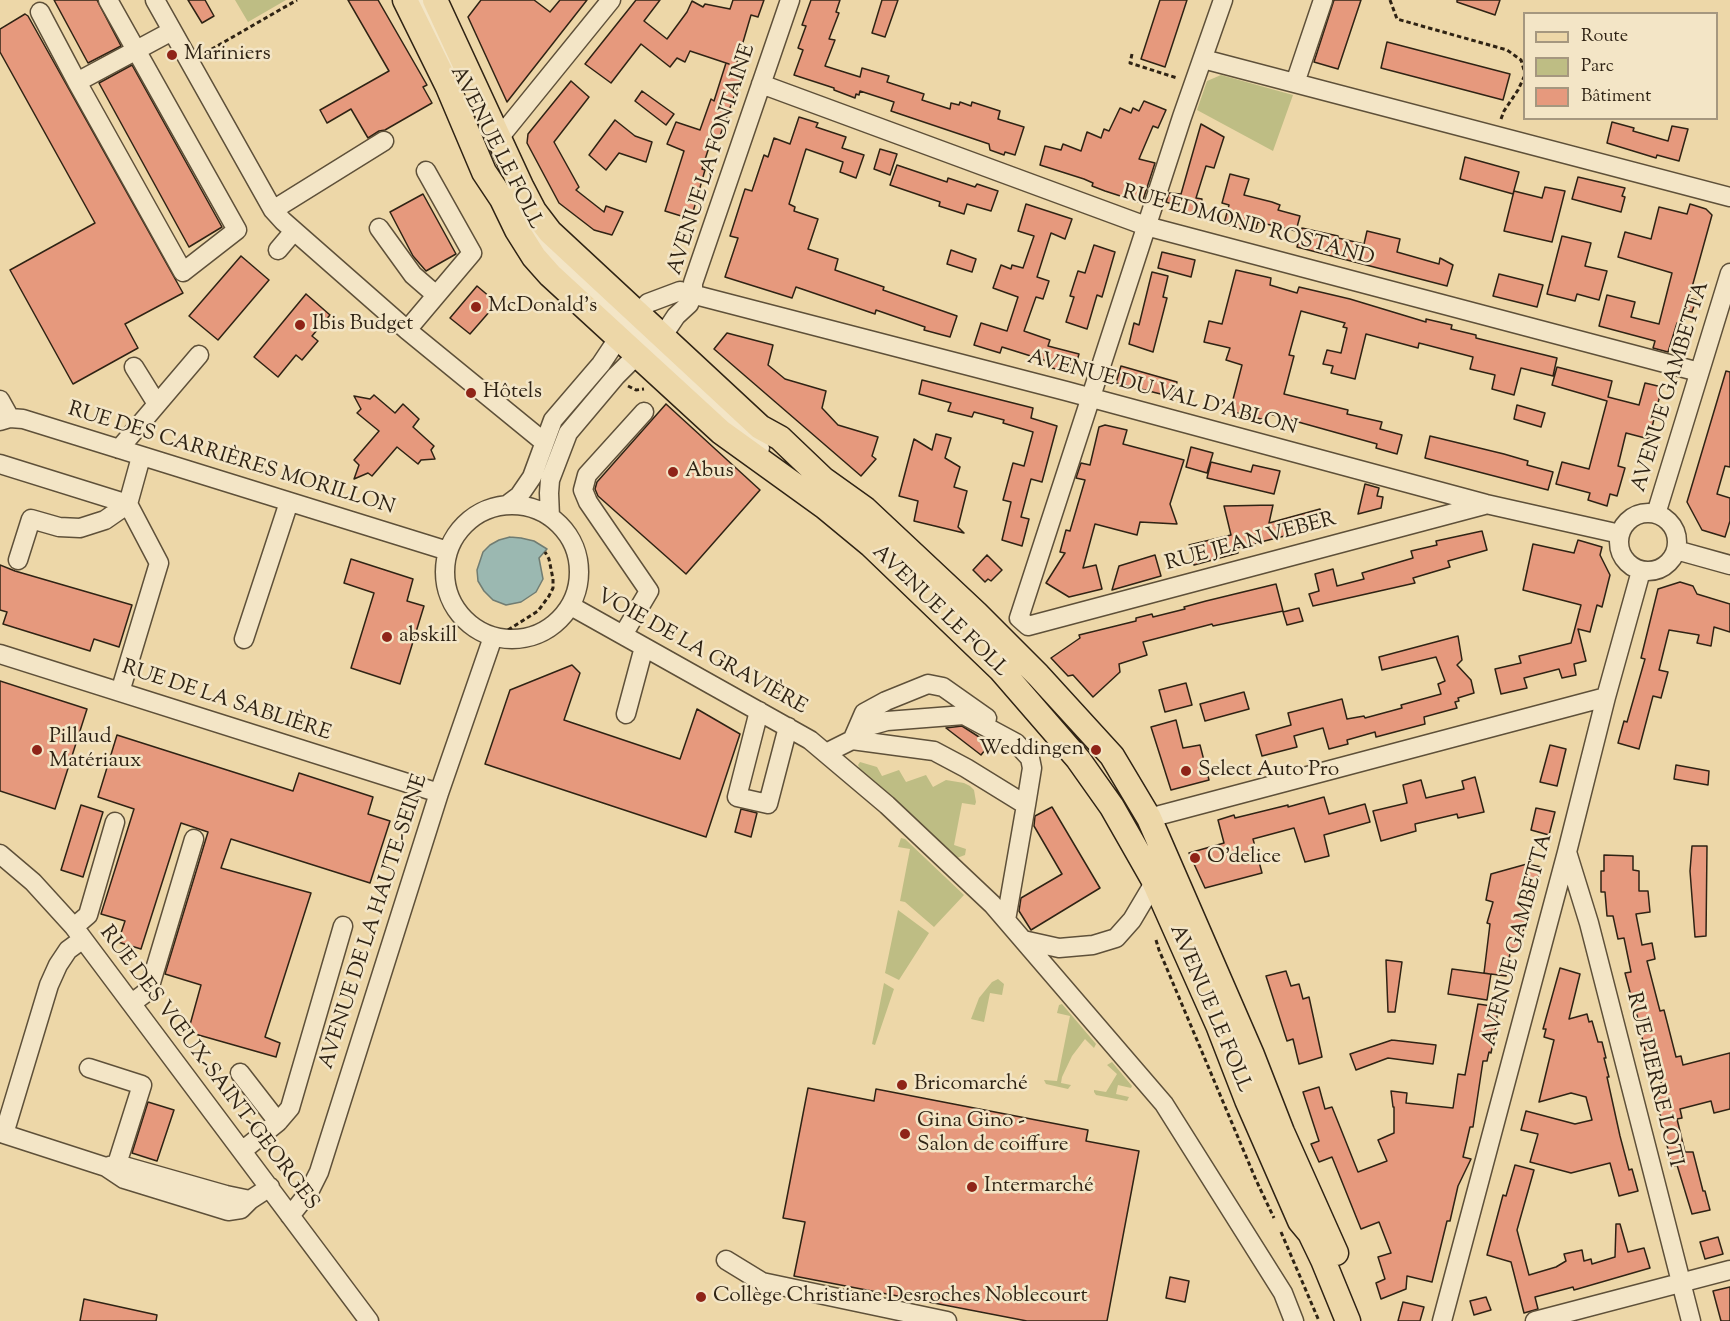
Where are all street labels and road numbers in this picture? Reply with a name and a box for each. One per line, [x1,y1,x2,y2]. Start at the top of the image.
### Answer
street label: AVENUE LA FONTAINE [664,41,762,279]
street label: AVENUE LE FOLL [443,62,547,234]
street label: RUE EDMOND ROSTAND [1119,181,1377,273]
street label: AVENUE GAMBETTA [1628,279,1716,495]
street label: AVENUE DU VAL D'ABLON [1024,346,1300,442]
street label: RUE DES CARRIÈRES MORILLON [64,398,398,522]
street label: RUE JEAN VEBER [1163,508,1339,578]
street label: AVENUE LE FOLL [866,541,1012,683]
street label: VOIE DE LA GRAVIÈRE [591,585,811,721]
street label: RUE DE LA SABLIÈRE [118,656,334,748]
street label: AVENUE DE LA HAUTE-SEINE [315,771,435,1073]
street label: AVENUE GAMBETTA [1478,831,1560,1049]
street label: AVENUE LE FOLL [1162,921,1256,1097]
street label: RUE DES VŒUX-SAINT-GEORGES [93,922,323,1216]
street label: RUE PIERRE LOTI [1619,990,1687,1170]

